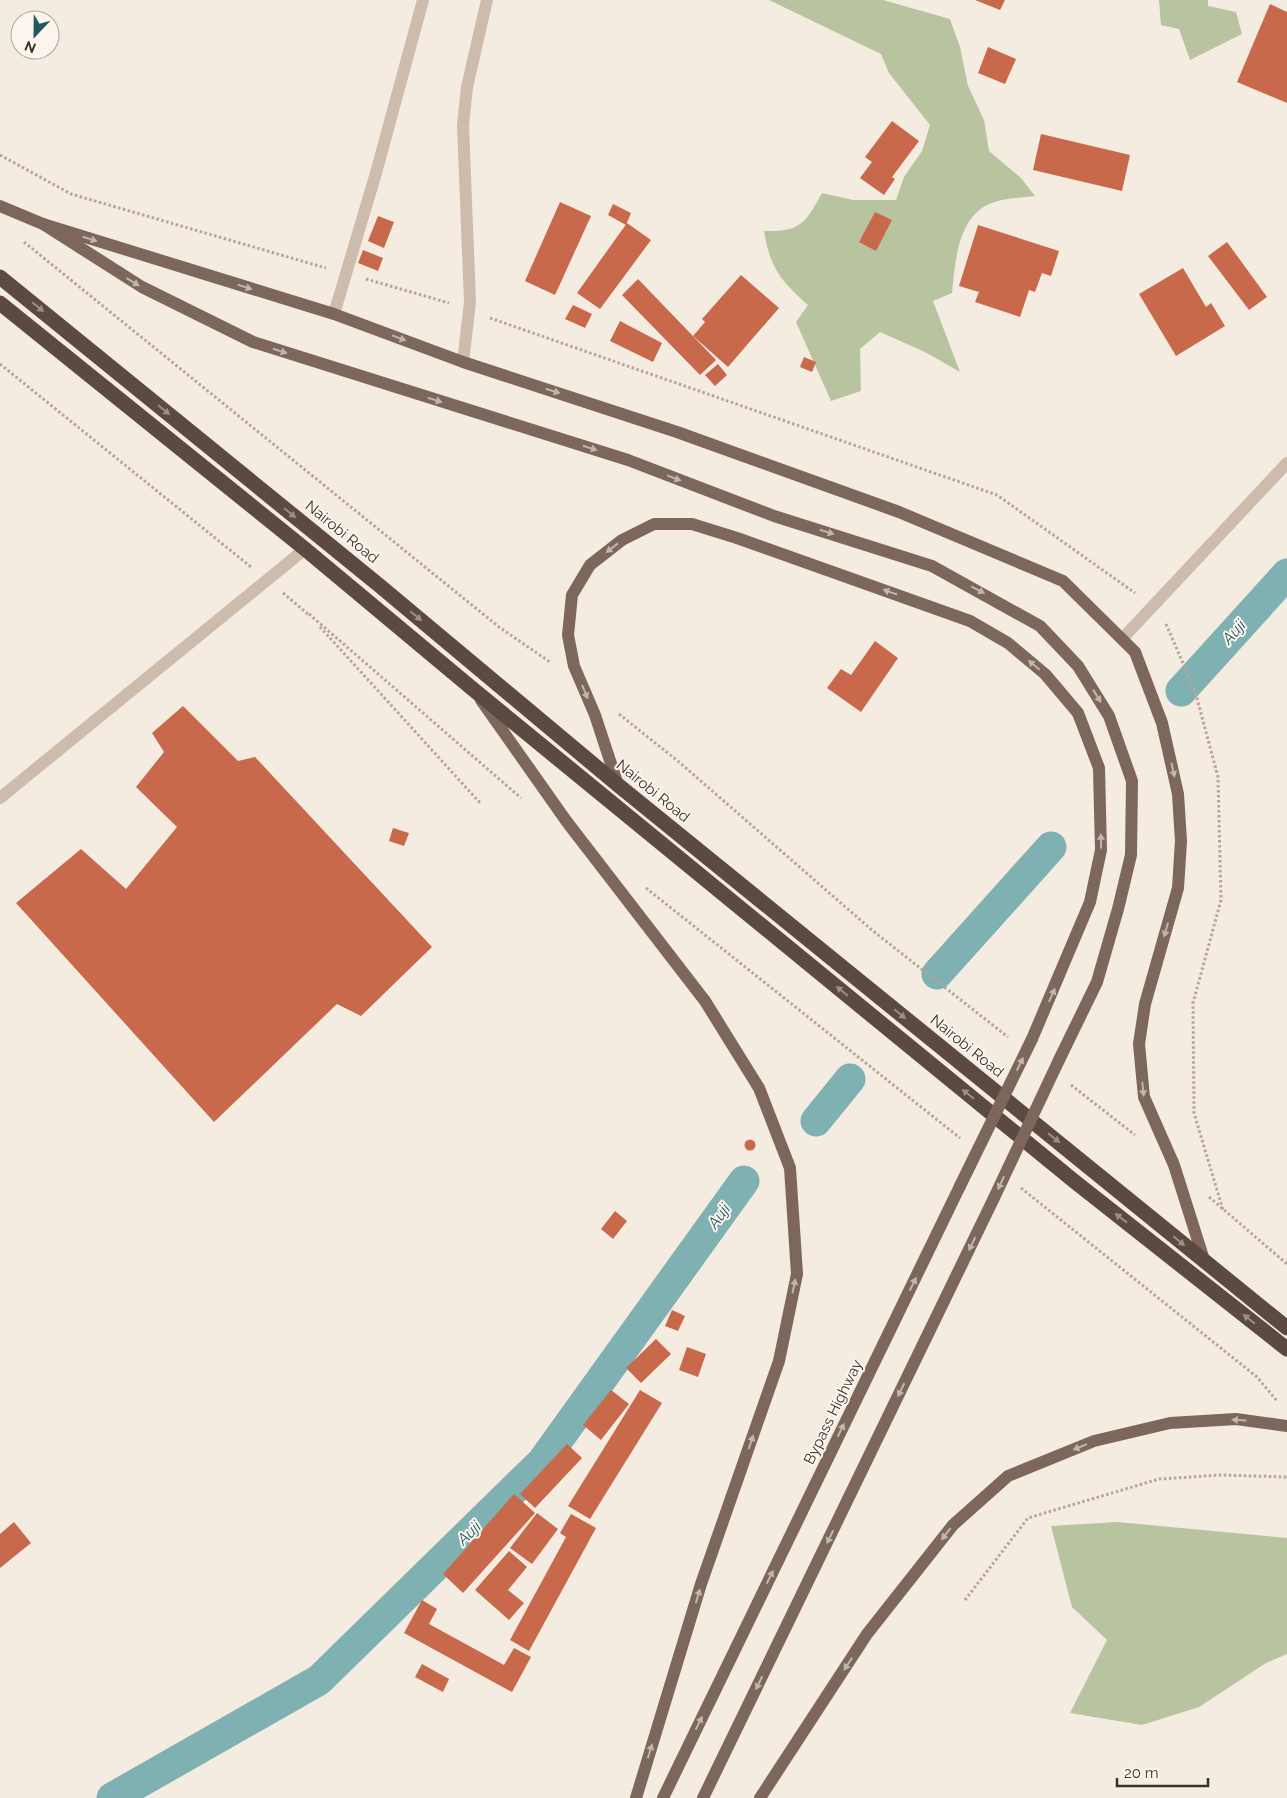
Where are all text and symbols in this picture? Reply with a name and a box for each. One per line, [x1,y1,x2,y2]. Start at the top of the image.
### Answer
north arrow [10,10,60,60]
text: N [22,38,38,56]
one-way arrow [82,235,97,243]
one-way arrow [127,277,140,286]
one-way arrow [238,283,253,291]
one-way arrow [31,302,44,313]
one-way arrow [392,335,406,343]
one-way arrow [272,347,287,355]
one-way arrow [545,388,560,396]
one-way arrow [427,396,442,404]
one-way arrow [158,404,170,415]
one-way arrow [582,445,597,453]
one-way arrow [666,474,681,482]
street label: Nairobi Road [302,497,382,567]
one-way arrow [283,507,296,518]
one-way arrow [819,529,834,537]
one-way arrow [606,543,619,554]
one-way arrow [970,586,985,594]
one-way arrow [883,588,898,595]
one-way arrow [409,610,422,621]
water label: Auji [1217,615,1250,649]
one-way arrow [1028,659,1041,670]
one-way arrow [582,685,590,699]
one-way arrow [1092,689,1102,702]
street label: Nairobi Road [613,756,693,826]
one-way arrow [1169,763,1177,778]
one-way arrow [1097,833,1105,849]
one-way arrow [1161,923,1169,938]
one-way arrow [836,986,848,997]
one-way arrow [1048,988,1056,1002]
one-way arrow [894,1008,906,1019]
street label: Nairobi Road [927,1011,1007,1081]
one-way arrow [1016,1056,1024,1071]
one-way arrow [1140,1081,1148,1097]
one-way arrow [961,1088,974,1099]
one-way arrow [1047,1133,1060,1144]
one-way arrow [997,1176,1005,1191]
water label: Auji [703,1199,735,1233]
one-way arrow [1115,1213,1128,1224]
one-way arrow [1172,1236,1185,1247]
one-way arrow [968,1237,976,1251]
one-way arrow [909,1277,917,1291]
one-way arrow [790,1278,798,1294]
one-way arrow [1243,1313,1256,1324]
street label: Bypass Highway [800,1357,866,1467]
one-way arrow [897,1383,905,1398]
one-way arrow [1230,1416,1246,1424]
one-way arrow [837,1423,846,1438]
one-way arrow [747,1435,755,1450]
one-way arrow [1072,1443,1087,1451]
water label: Auji [452,1517,485,1550]
one-way arrow [940,1528,951,1541]
one-way arrow [826,1529,834,1544]
one-way arrow [766,1569,775,1584]
one-way arrow [694,1588,702,1603]
one-way arrow [843,1657,852,1670]
one-way arrow [755,1676,763,1690]
one-way arrow [695,1716,703,1730]
one-way arrow [647,1744,655,1759]
scale bar [1117,1756,1208,1788]
text: 20 m [1124,1764,1159,1782]

